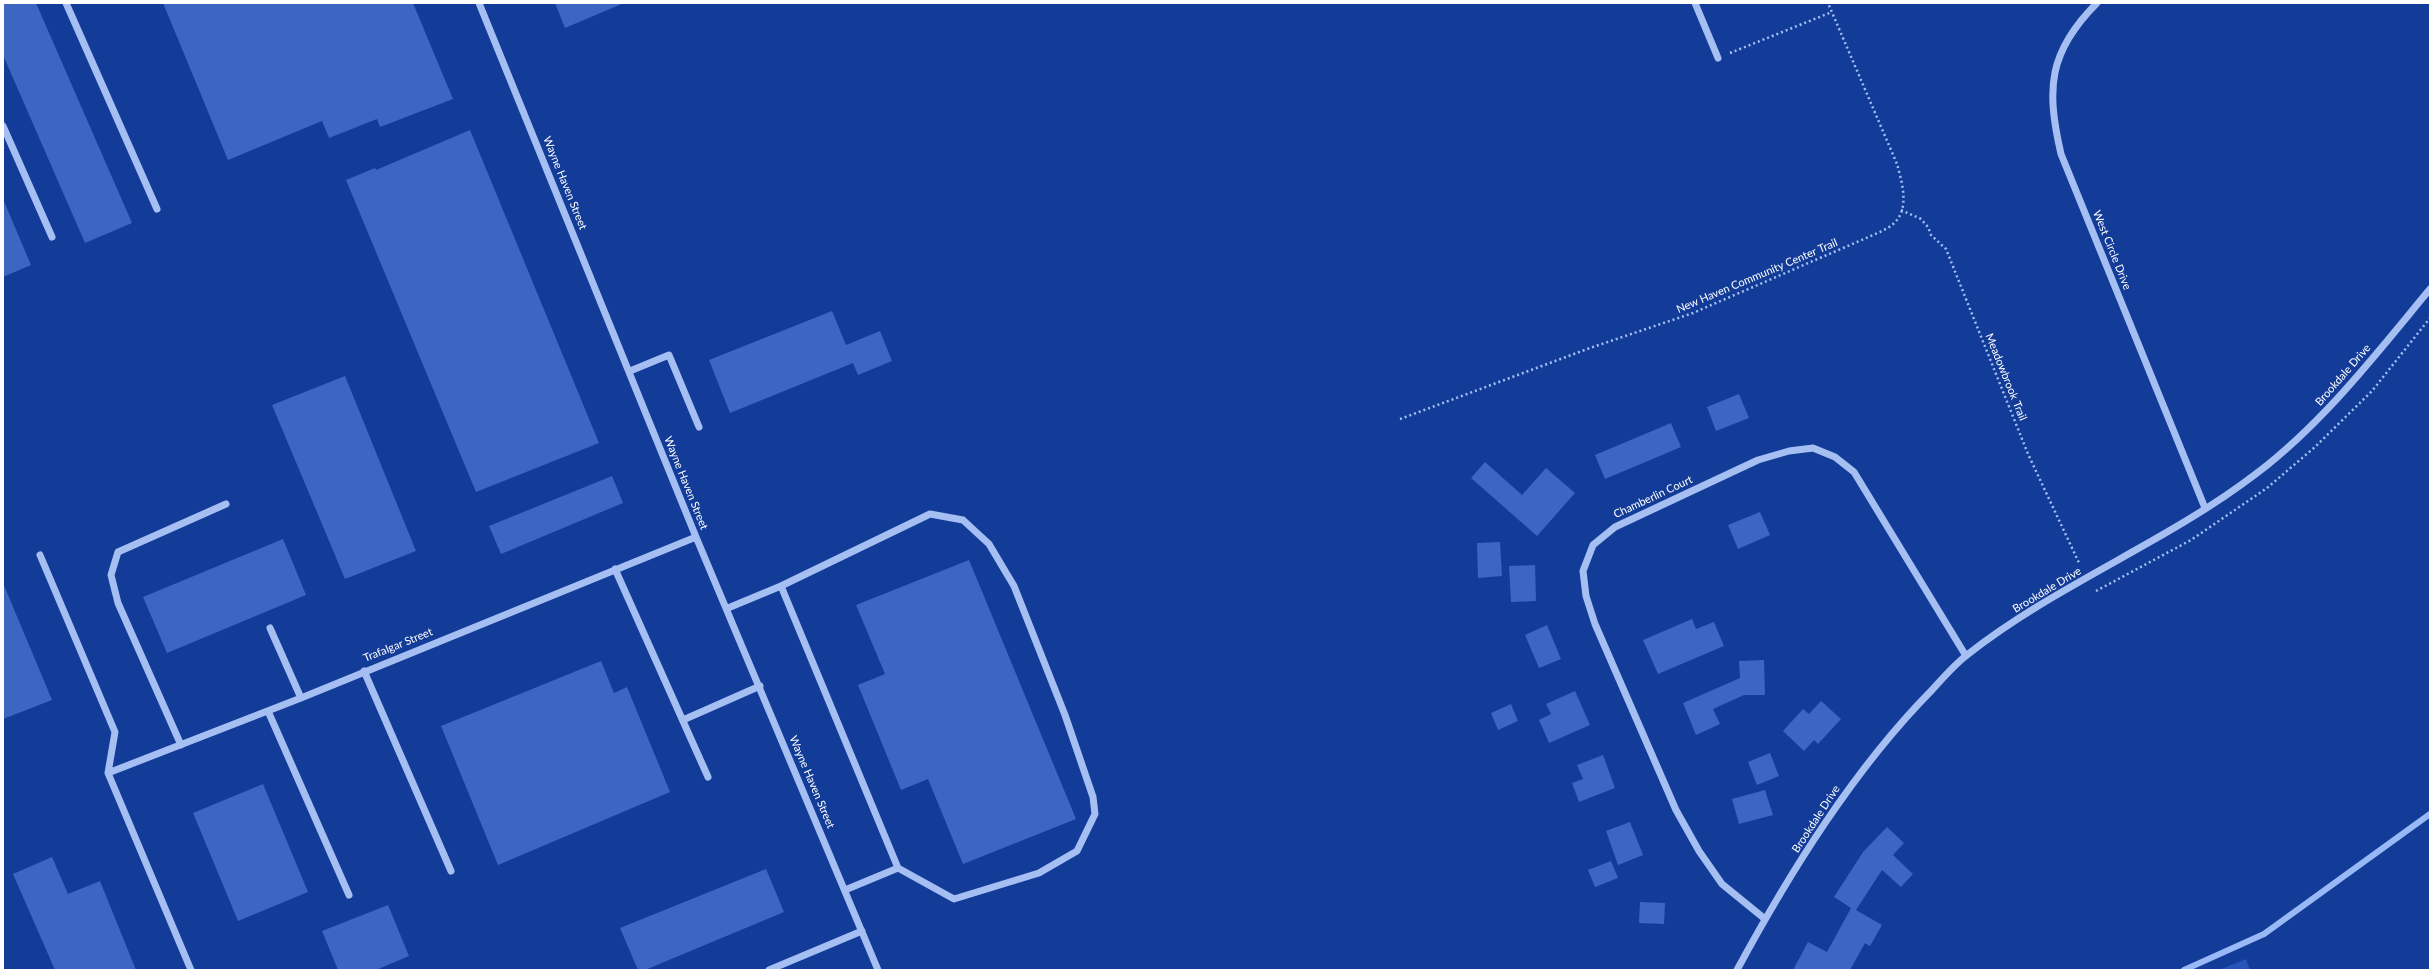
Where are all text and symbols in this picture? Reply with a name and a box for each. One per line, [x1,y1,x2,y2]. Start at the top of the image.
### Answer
street label: Wayne Haven Street [540,134,590,232]
street label: West Circle Drive [2090,208,2134,292]
street label: New Haven Community Center Trail [1674,236,1840,316]
street label: Meadowbrook Trail [1982,331,2030,423]
street label: Brookdale Drive [2313,341,2373,409]
street label: Wayne Haven Street [661,434,711,532]
street label: Chamberlin Court [1611,473,1695,521]
street label: Brookdale Drive [2010,564,2084,616]
street label: Trafalgar Street [361,625,435,665]
street label: Wayne Haven Street [787,734,837,830]
street label: Brookdale Drive [1789,783,1843,855]

